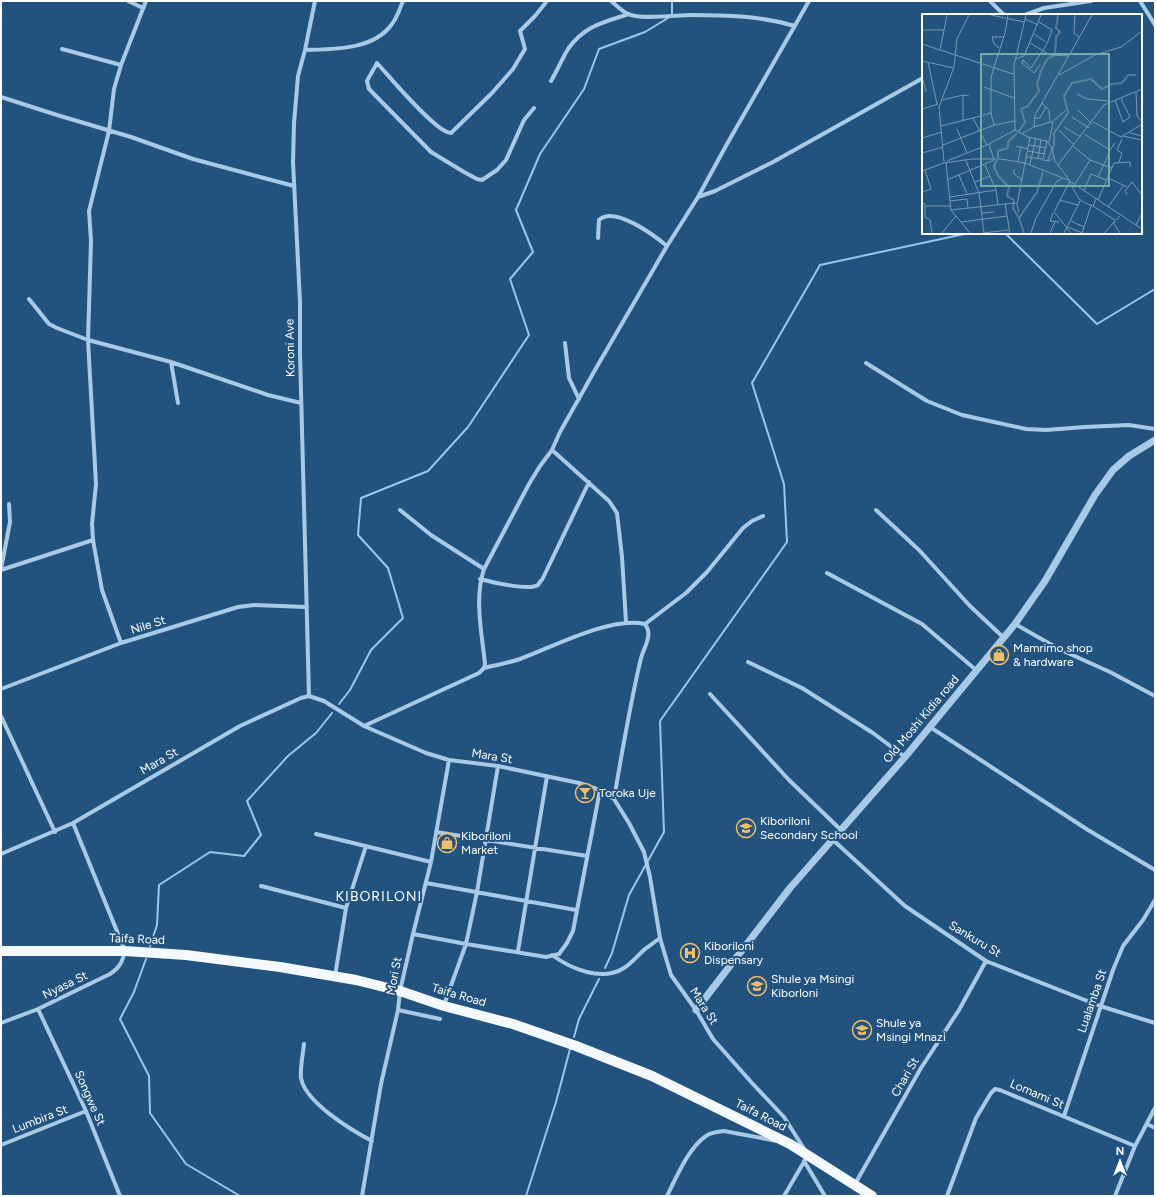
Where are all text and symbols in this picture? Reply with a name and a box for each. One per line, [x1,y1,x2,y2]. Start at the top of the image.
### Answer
inset map [922,14,1142,234]
street label: Koroni Ave [282,318,298,377]
street label: Nile St [129,613,168,637]
place label: Mamrimo shop & hardware [1013,641,1093,669]
shop icon: Mamrimo shop & hardware [988,644,1010,666]
street label: Old Moshi Kidia road [880,672,962,766]
street label: Mara St [138,744,181,777]
street label: Mara St [470,746,514,766]
bar icon: Toroka Uje [574,782,596,804]
place label: Toroka Uje [599,786,656,800]
place label: Kiboriloni Secondary School [760,814,858,842]
school or university icon: Kiboriloni Secondary School [735,817,757,839]
place label: Kiboriloni Market [461,829,511,857]
shop icon: Kiboriloni Market [436,832,458,854]
district label: KIBORILONI [336,888,422,905]
street label: Sankuru St [946,918,1004,960]
street label: Taifa Road [109,931,165,947]
place label: Kiboriloni Dispensary [704,939,764,967]
hospital icon: Kiboriloni Dispensary [679,942,701,964]
street label: Mori St [383,955,405,996]
street label: Lualamba St [1075,967,1110,1035]
street label: Nyasa St [40,968,90,1002]
place label: Shule ya Msingi Kiborloni [771,972,854,1000]
school or university icon: Shule ya Msingi Kiborloni [746,975,768,997]
street label: Taifa Road [430,981,488,1009]
street label: Mara St [687,985,721,1028]
place label: Shule ya Msingi Mnazi [876,1016,946,1044]
school or university icon: Shule ya Msingi Mnazi [851,1019,873,1041]
street label: Chari St [888,1054,922,1099]
street label: Songwe St [72,1068,109,1128]
street label: Lomami St [1008,1076,1067,1112]
street label: Taifa Road [733,1096,789,1134]
street label: Lumbira St [10,1102,70,1136]
north arrow [1100,1141,1140,1181]
text: N [1116,1145,1124,1158]

